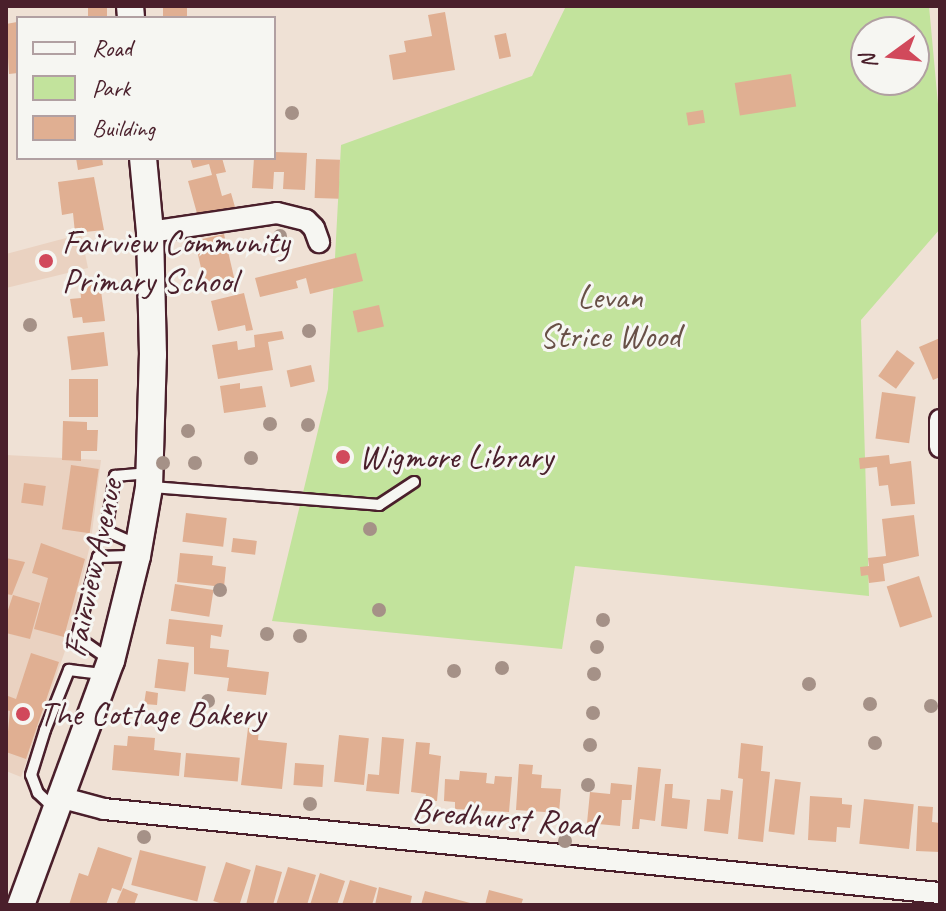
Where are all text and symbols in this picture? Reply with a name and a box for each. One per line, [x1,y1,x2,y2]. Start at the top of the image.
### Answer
legend [16,16,276,160]
north arrow [850,16,930,96]
text: Road [92,33,132,63]
text: N [853,51,884,72]
text: Park [92,73,130,103]
text: Building [92,113,155,143]
place label: Fairview Community Primary School [62,221,289,300]
marker: Fairview Community Primary School [37,252,55,270]
park label: Levan Strice Wood [540,276,680,356]
place label: Wigmore Library [359,437,553,477]
marker: Wigmore Library [334,448,352,466]
street label: Fairview Avenue [53,475,131,661]
place label: The Cottage Bakery [39,694,266,734]
marker: The Cottage Bakery [14,705,32,723]
street label: Bredhurst Road [411,789,597,845]

